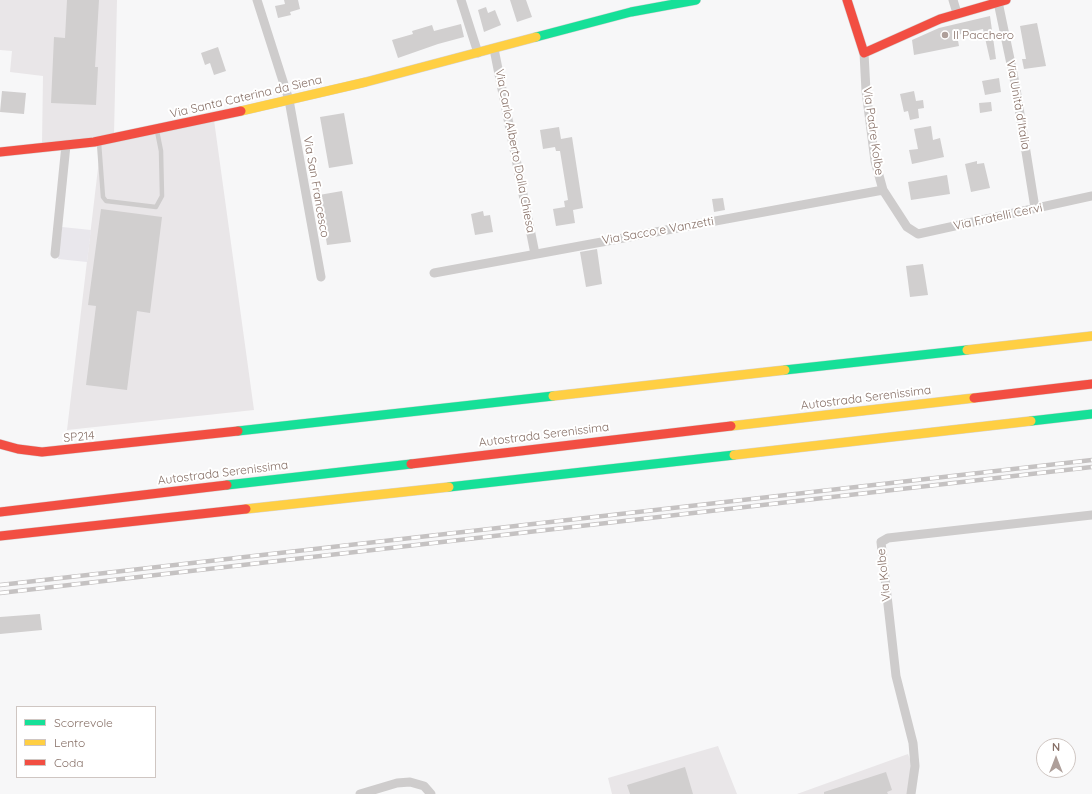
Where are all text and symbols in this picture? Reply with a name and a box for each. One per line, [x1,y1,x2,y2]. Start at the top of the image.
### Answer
place label: Il Pacchero [953,28,1014,42]
marker: Il Pacchero [940,30,950,40]
street label: Via Unità d'Italia [1003,59,1033,151]
street label: Via Carlo Alberto Dalla Chiesa [492,68,538,234]
street label: Via Santa Caterina da Siena [169,73,323,121]
street label: Via Padre Kolbe [860,86,886,176]
street label: Via San Francesco [300,135,332,239]
street label: Via Fratelli Cervi [952,201,1044,233]
street label: Via Sacco e Vanzetti [601,214,715,248]
street label: Autostrada Serenissima [800,383,932,413]
street label: Autostrada Serenissima [478,420,610,450]
street label: SP214 [63,428,95,446]
street label: Autostrada Serenissima [157,458,289,488]
street label: Via Kolbe [874,548,894,602]
legend [16,706,156,778]
text: Scorrevole [54,715,113,730]
text: Lento [54,735,85,750]
north arrow [1036,738,1076,778]
text: N [1052,740,1060,754]
text: Coda [54,755,84,770]

